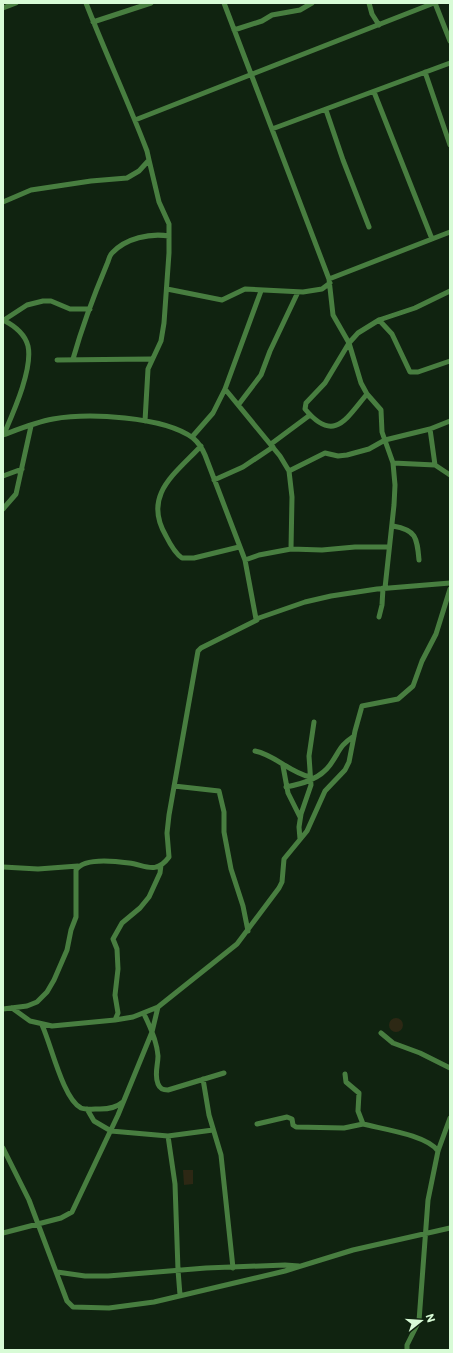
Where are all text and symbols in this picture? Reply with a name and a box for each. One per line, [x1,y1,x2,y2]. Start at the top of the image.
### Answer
north arrow [401,1301,441,1341]
text: N [424,1312,438,1324]

